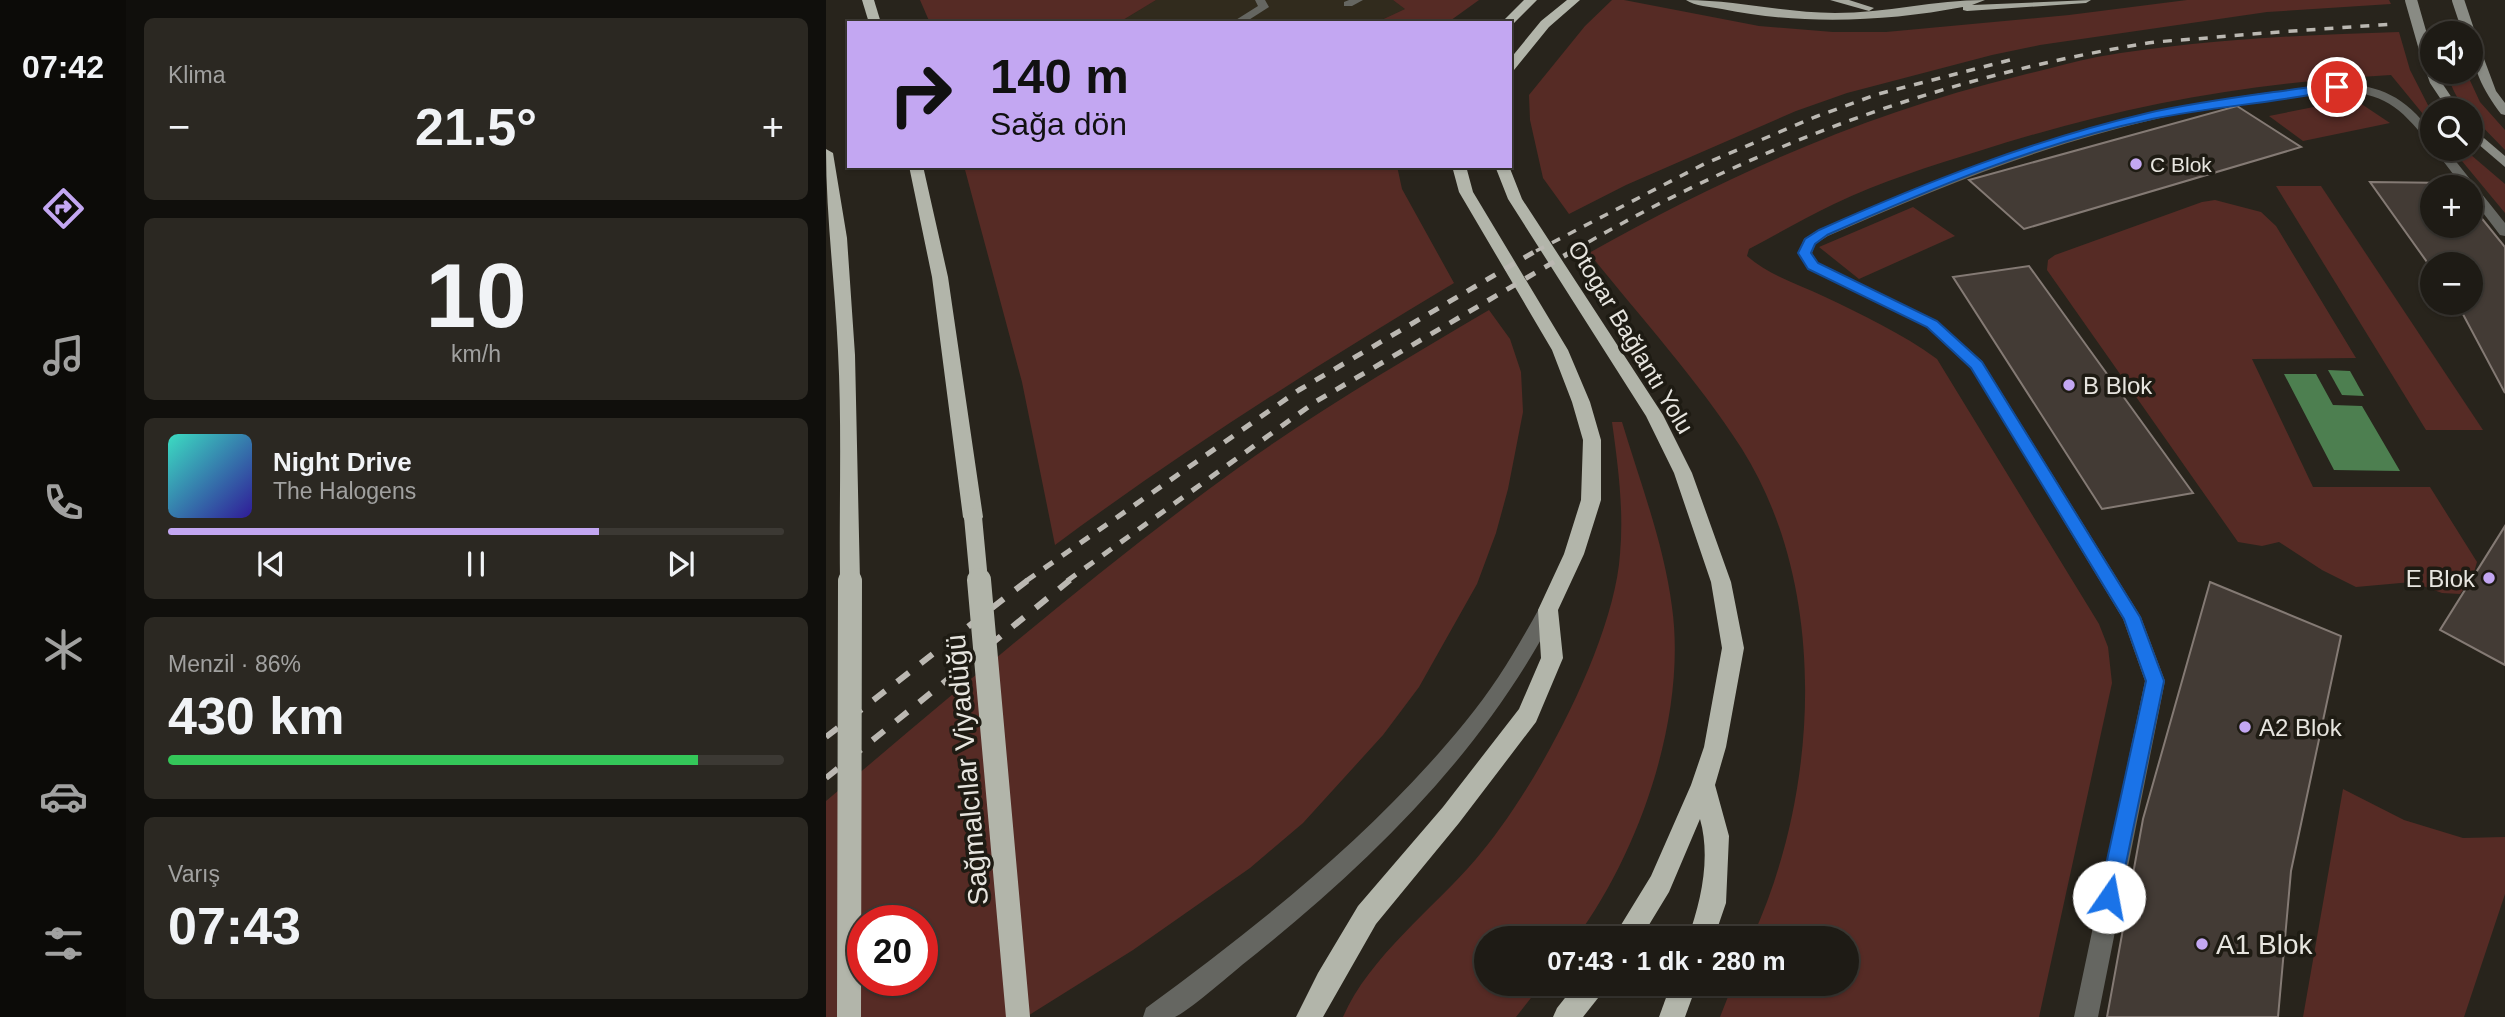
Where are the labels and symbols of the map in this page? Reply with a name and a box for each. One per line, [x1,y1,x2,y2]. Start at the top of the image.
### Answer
pin [2307,57,2367,117]
place label: C Blok [2150,153,2212,176]
marker: C Blok [2128,156,2144,172]
street label: Otogar Bağlantı Yolu [1563,236,1699,438]
place label: B Blok [2083,372,2153,399]
marker: B Blok [2061,377,2077,393]
place label: E Blok [2406,565,2476,592]
marker: E Blok [2481,570,2497,586]
street label: Sağmalcılar Viyadüğü [940,633,994,907]
place label: A2 Blok [2259,714,2343,741]
marker: A2 Blok [2237,719,2253,735]
position arrow [2072,860,2146,934]
speed limit sign: 20 [847,905,938,996]
place label: A1 Blok [2216,929,2313,960]
marker: A1 Blok [2194,936,2210,952]

